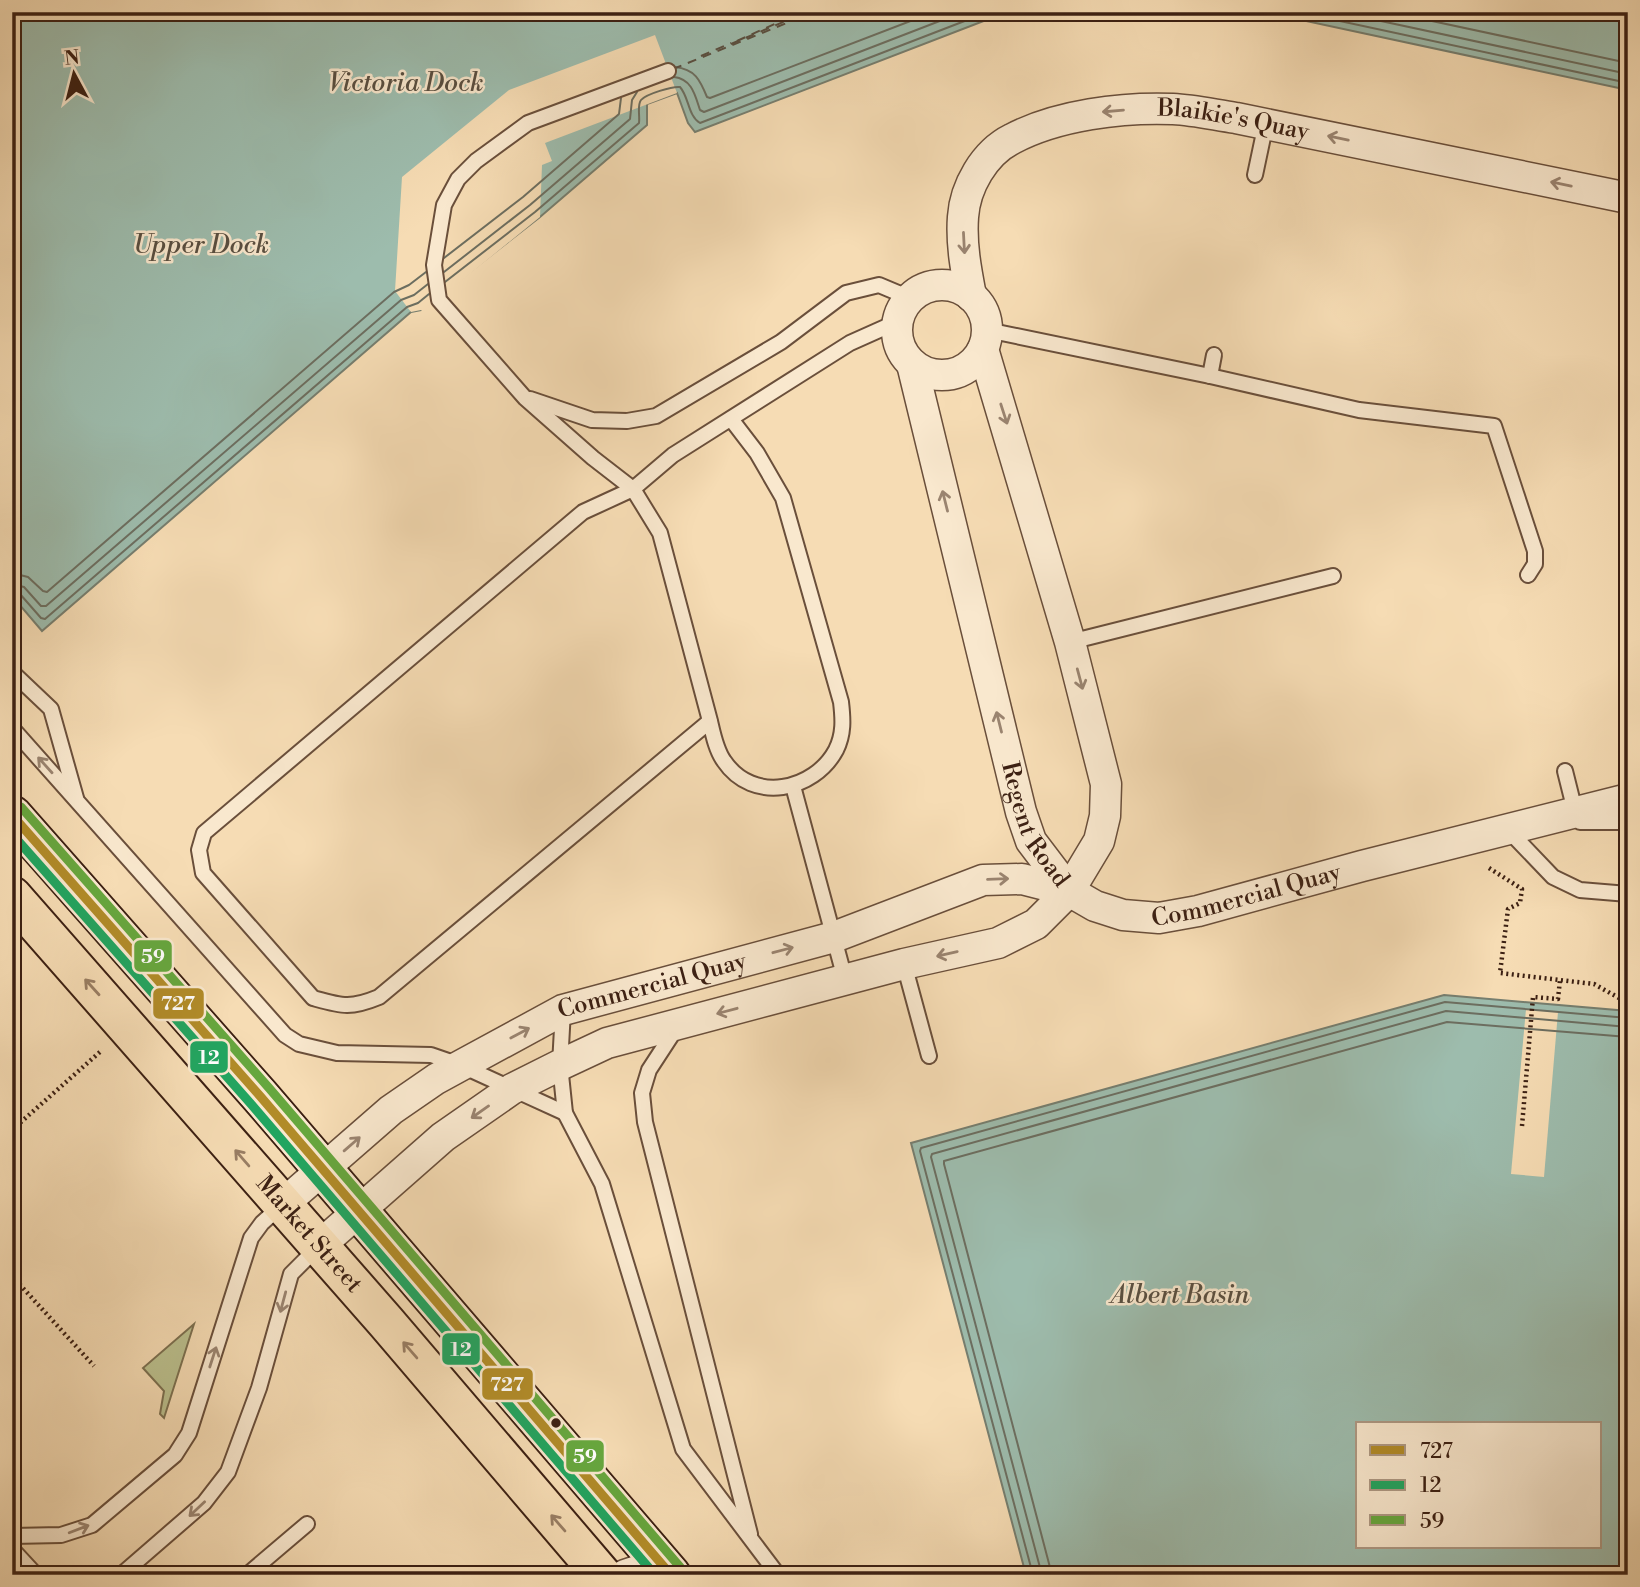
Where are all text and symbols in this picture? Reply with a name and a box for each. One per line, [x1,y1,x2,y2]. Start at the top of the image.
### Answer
north arrow [38,38,108,108]
text: N [63,45,81,71]
water label: Victoria Dock [329,67,483,99]
street label: Blaikie's Quay [1156,94,1312,148]
one-way arrow [1103,105,1125,118]
one-way arrow [1327,131,1350,144]
one-way arrow [1550,177,1573,191]
water label: Upper Dock [133,229,269,261]
one-way arrow [957,231,970,254]
one-way arrow [998,402,1011,424]
one-way arrow [938,490,951,513]
one-way arrow [1074,668,1087,690]
one-way arrow [992,711,1005,734]
one-way arrow [36,757,53,774]
street label: Regent Road [994,759,1076,894]
street label: Commercial Quay [1149,857,1345,934]
one-way arrow [986,873,1009,886]
line badge: 59 [133,939,173,973]
one-way arrow [771,943,794,956]
text: 59 [141,945,165,969]
street label: Commercial Quay [554,946,750,1026]
one-way arrow [936,948,959,962]
one-way arrow [84,978,100,996]
line badge: 727 [152,987,205,1020]
text: 727 [161,992,195,1016]
one-way arrow [716,1005,738,1018]
one-way arrow [509,1025,530,1039]
line badge: 12 [189,1040,229,1074]
text: 12 [198,1046,220,1070]
one-way arrow [471,1105,490,1119]
one-way arrow [343,1136,361,1152]
one-way arrow [234,1149,250,1167]
street label: Market Street [249,1169,369,1300]
water label: Albert Basin [1108,1279,1250,1311]
one-way arrow [276,1290,289,1313]
line badge: 12 [441,1332,481,1366]
text: 12 [450,1338,472,1362]
one-way arrow [402,1342,418,1360]
one-way arrow [207,1346,220,1368]
line badge: 727 [481,1367,534,1401]
text: 727 [490,1373,524,1397]
unlabelled marker [549,1416,563,1430]
legend [1356,1422,1602,1548]
line badge: 59 [565,1439,605,1473]
text: 727 [1420,1439,1453,1465]
text: 59 [573,1445,597,1469]
text: 12 [1420,1473,1441,1499]
one-way arrow [189,1501,206,1518]
text: 59 [1420,1509,1444,1535]
one-way arrow [550,1514,566,1532]
one-way arrow [68,1522,90,1535]

